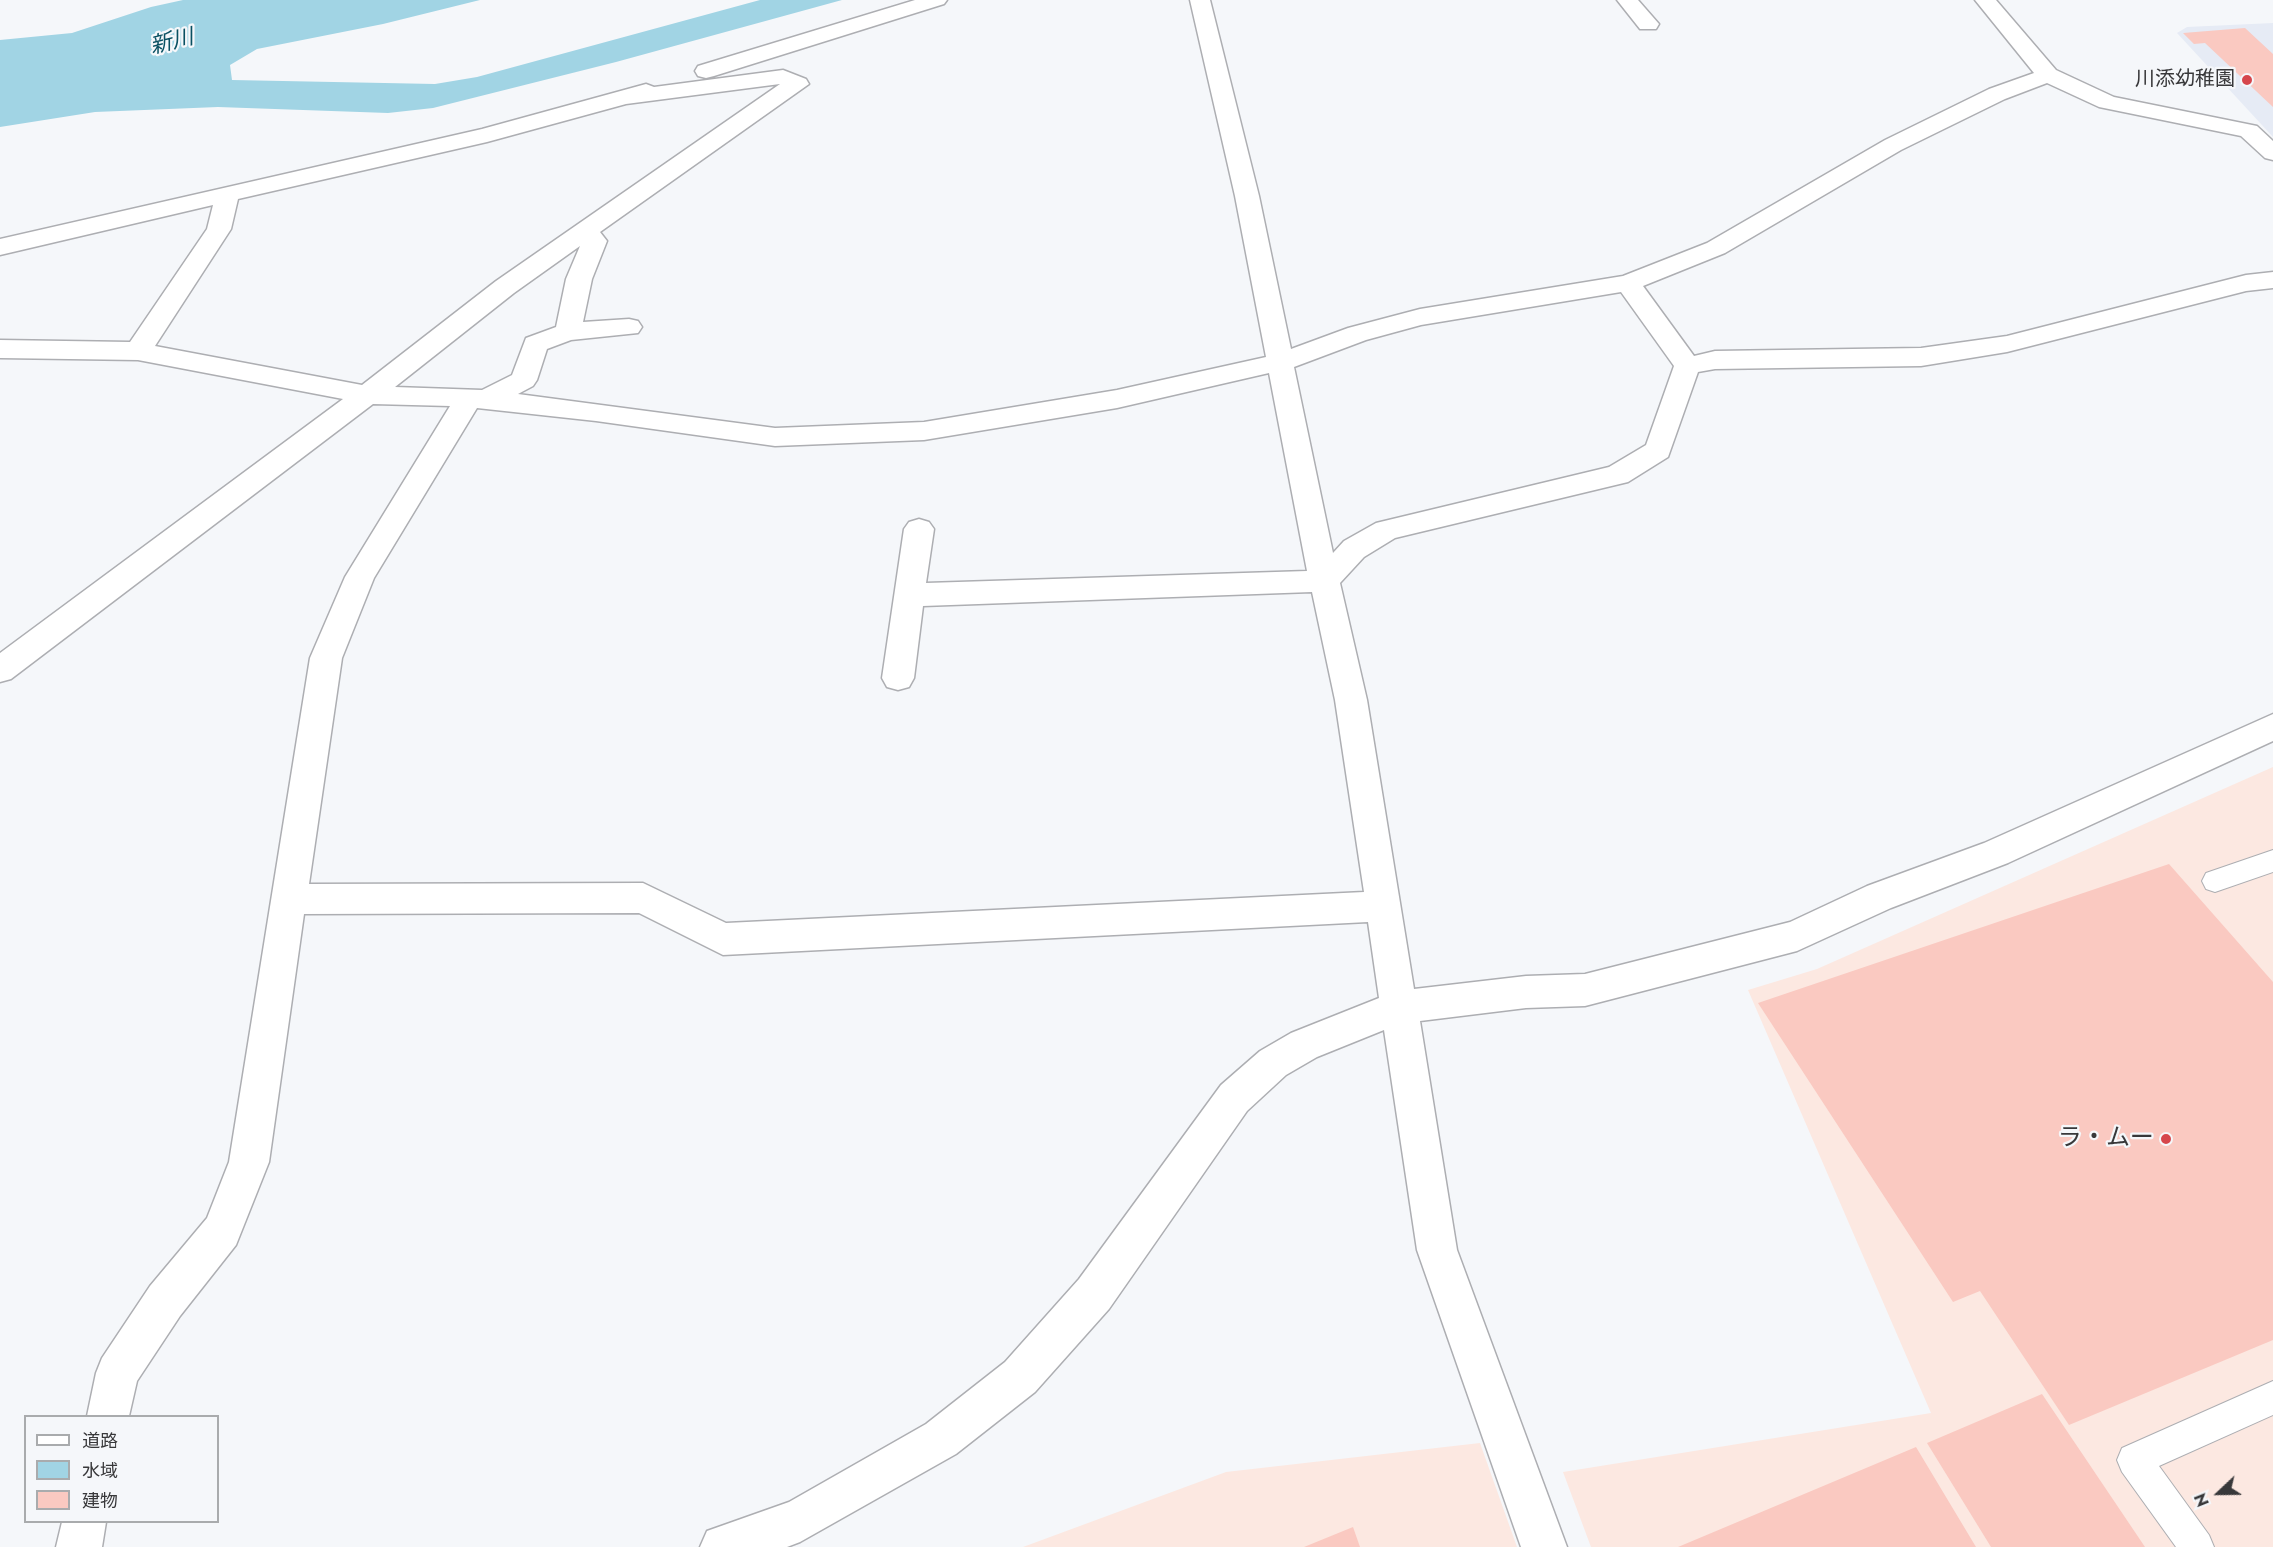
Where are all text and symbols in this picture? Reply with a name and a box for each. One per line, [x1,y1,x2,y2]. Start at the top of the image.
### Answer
water label: 新川 [147,25,197,61]
place label: 川添幼稚園 [2135,68,2235,92]
marker: 川添幼稚園 [2240,73,2254,87]
place label: ラ・ムー [2058,1125,2154,1153]
marker: ラ・ムー [2159,1132,2173,1146]
legend [24,1415,219,1523]
text: 道路 [82,1428,118,1454]
text: 水域 [82,1458,118,1484]
north arrow [2189,1463,2249,1523]
text: 建物 [82,1488,118,1514]
text: N [2189,1490,2215,1510]

